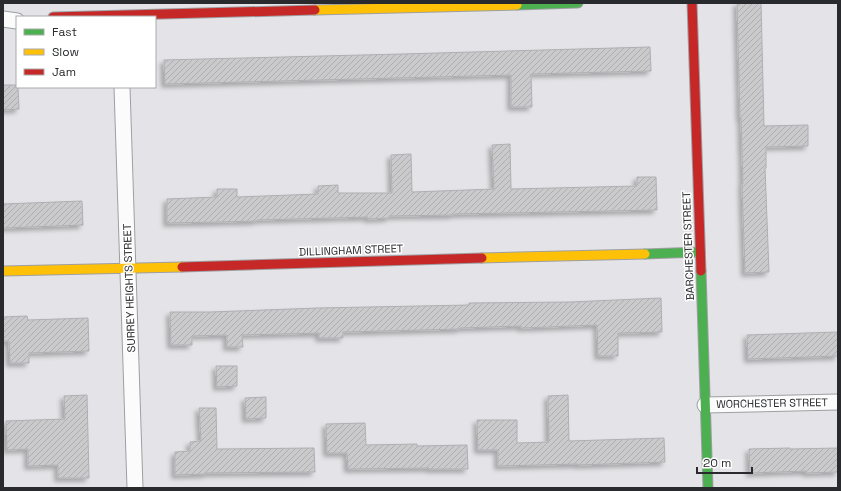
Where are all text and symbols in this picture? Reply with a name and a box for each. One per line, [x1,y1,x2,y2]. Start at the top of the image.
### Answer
legend [16,16,156,88]
text: Fast [52,24,77,40]
text: Slow [52,44,79,60]
text: Jam [52,64,76,80]
street label: BARCHESTER STREET [679,191,697,301]
street label: SURREY HEIGHTS STREET [120,223,138,353]
street label: DILLINGHAM STREET [299,241,404,259]
street label: WORCHESTER STREET [716,395,829,411]
scale bar [697,449,752,475]
text: 20 m [703,455,731,471]

